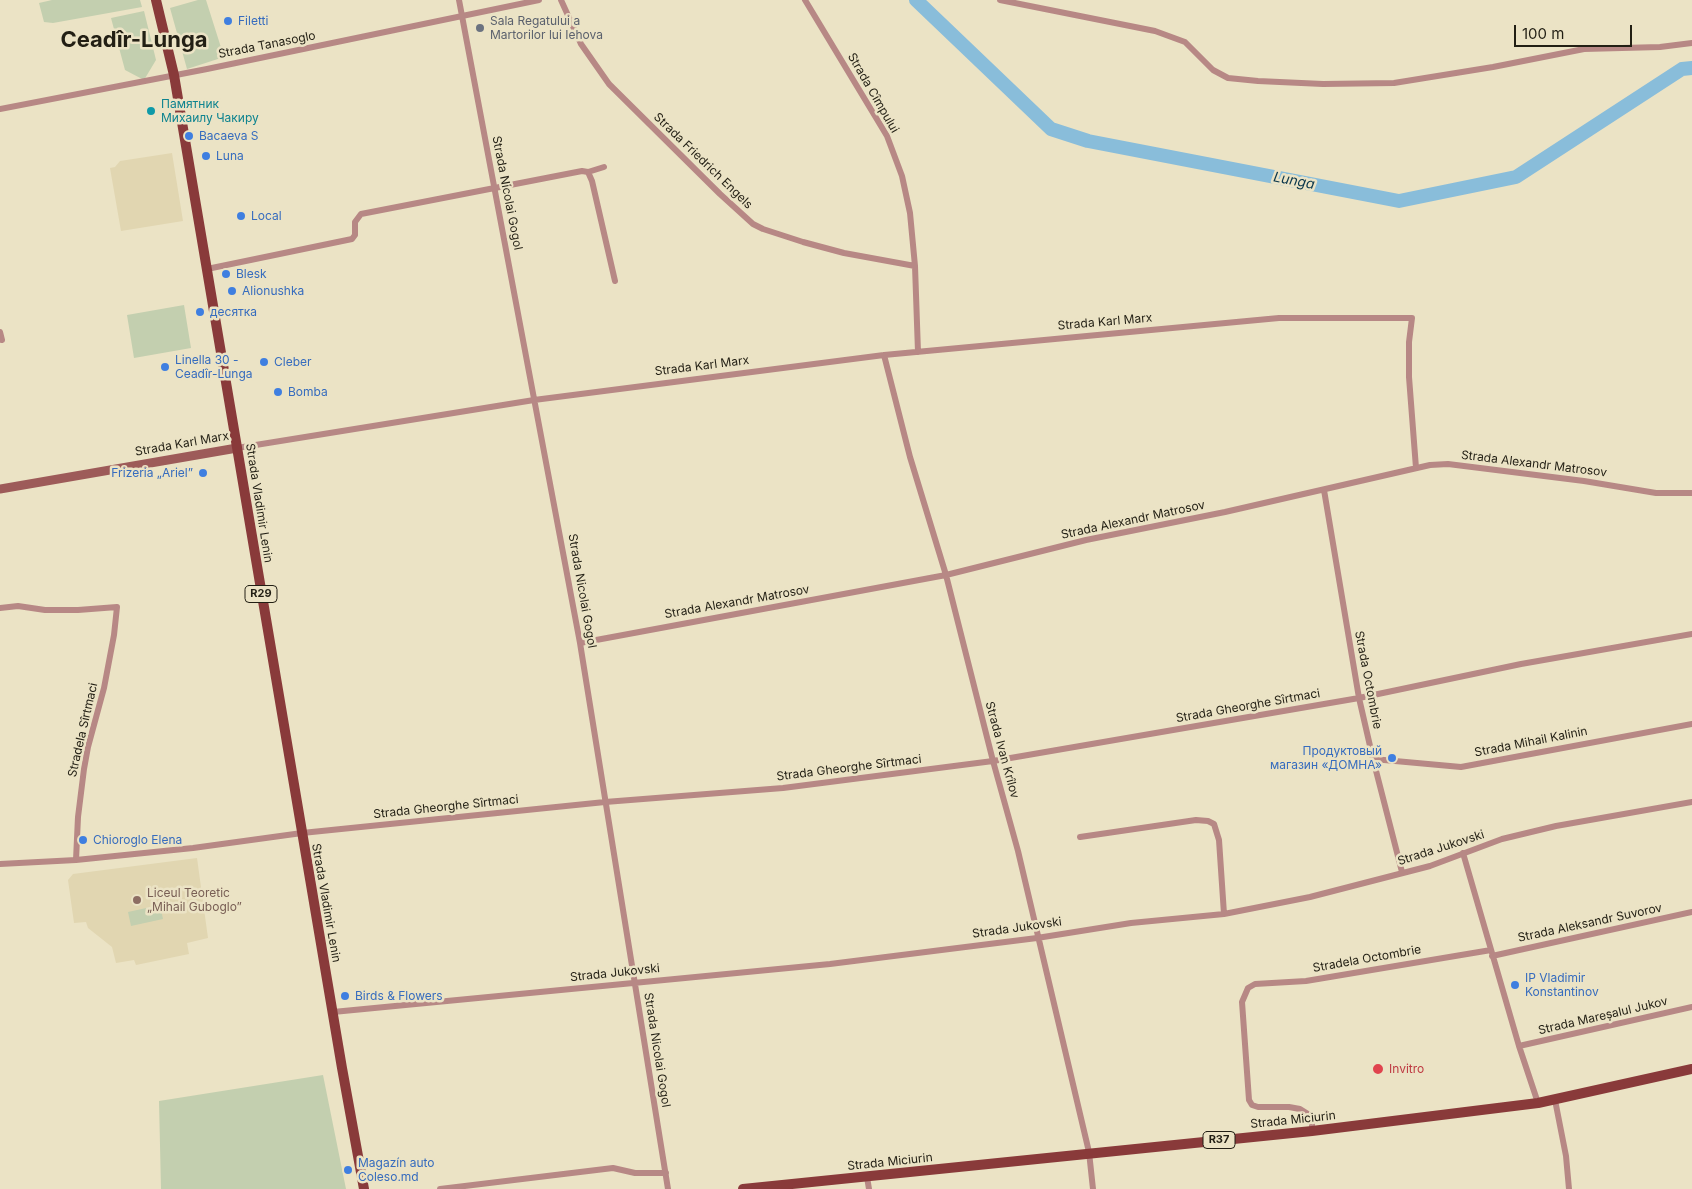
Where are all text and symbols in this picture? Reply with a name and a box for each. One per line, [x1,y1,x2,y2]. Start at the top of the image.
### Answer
place label: Filetti [238,14,268,28]
place label: Sala Regatului a Martorilor lui Iehova [490,14,603,42]
marker: Filetti [222,15,234,27]
scale bar [1517,15,1634,47]
marker: Sala Regatului a Martorilor lui Iehova [474,22,486,34]
text: 100 m [1522,24,1564,43]
district label: Ceadîr-Lunga [60,27,208,53]
street label: Strada Tanasoglo [217,29,317,61]
street label: Strada Cîmpului [844,50,902,136]
place label: Памятник Михаилу Чакиру [161,97,259,125]
marker: Памятник Михаилу Чакиру [145,105,157,117]
street label: Strada Friedrich Engels [651,110,755,212]
place label: Bacaeva S [199,129,259,143]
marker: Bacaeva S [183,130,195,142]
street label: Strada Nicolai Gogol [489,135,525,251]
place label: Luna [216,149,244,163]
marker: Luna [200,150,212,162]
water label: Lunga [1272,169,1316,193]
place label: Local [251,209,282,223]
marker: Local [235,210,247,222]
place label: Blesk [236,267,267,281]
marker: Blesk [220,268,232,280]
place label: Alionushka [242,284,304,298]
marker: Alionushka [226,285,238,297]
place label: десятка [210,305,257,319]
marker: десятка [194,306,206,318]
street label: Strada Karl Marx [1057,311,1153,333]
place label: Linella 30 - Ceadîr-Lunga [175,353,253,381]
street label: Strada Karl Marx [654,353,750,379]
place label: Cleber [274,355,312,369]
marker: Cleber [258,356,270,368]
marker: Linella 30 - Ceadîr-Lunga [159,361,171,373]
place label: Bomba [288,385,328,399]
marker: Bomba [272,386,284,398]
street label: Strada Karl Marx [134,429,230,459]
street label: Strada Vladimir Lenin [242,442,276,564]
street label: Strada Alexandr Matrosov [1460,448,1608,480]
place label: Frizeria „Ariel” [111,466,193,480]
marker: Frizeria „Ariel” [197,467,209,479]
street label: Strada Alexandr Matrosov [1060,498,1206,542]
street label: Strada Nicolai Gogol [565,533,599,649]
street label: Strada Alexandr Matrosov [663,582,811,622]
road number: R29 [245,586,277,602]
street label: Strada Octombrie [1351,630,1385,730]
street label: Stradela Sîrtmaci [65,681,101,779]
street label: Strada Gheorghe Sîrtmaci [1175,686,1321,726]
street label: Strada Ivan Krîlov [982,700,1022,800]
street label: Strada Mihail Kalinin [1473,724,1589,760]
place label: Продуктовый магазин «ДОМНА» [1270,744,1382,772]
street label: Strada Gheorghe Sîrtmaci [776,752,922,784]
marker: Продуктовый магазин «ДОМНА» [1386,752,1398,764]
street label: Strada Gheorghe Sîrtmaci [373,792,519,822]
street label: Strada Jukovski [1396,827,1486,869]
place label: Chioroglo Elena [93,833,182,847]
marker: Chioroglo Elena [77,834,89,846]
street label: Strada Vladimir Lenin [308,842,344,964]
place label: Liceul Teoretic „Mihail Guboglo” [147,886,242,914]
marker: Liceul Teoretic „Mihail Guboglo” [131,894,143,906]
street label: Strada Aleksandr Suvorov [1517,901,1663,945]
street label: Strada Jukovski [971,915,1063,941]
street label: Stradela Octombrie [1312,942,1422,976]
street label: Strada Jukovski [569,961,661,985]
place label: IP Vladimir Konstantinov [1525,971,1599,999]
marker: IP Vladimir Konstantinov [1509,979,1521,991]
place label: Birds & Flowers [355,989,443,1003]
marker: Birds & Flowers [339,990,351,1002]
street label: Strada Nicolai Gogol [641,992,673,1108]
street label: Strada Mareșalul Jukov [1537,994,1669,1038]
marker: Invitro [1371,1062,1385,1076]
place label: Invitro [1389,1062,1424,1076]
street label: Strada Miciurin [1250,1108,1336,1132]
road number: R37 [1203,1132,1235,1148]
street label: Strada Miciurin [847,1150,933,1174]
place label: Magazín auto Coleso.md [358,1156,435,1184]
marker: Magazín auto Coleso.md [342,1164,354,1176]

